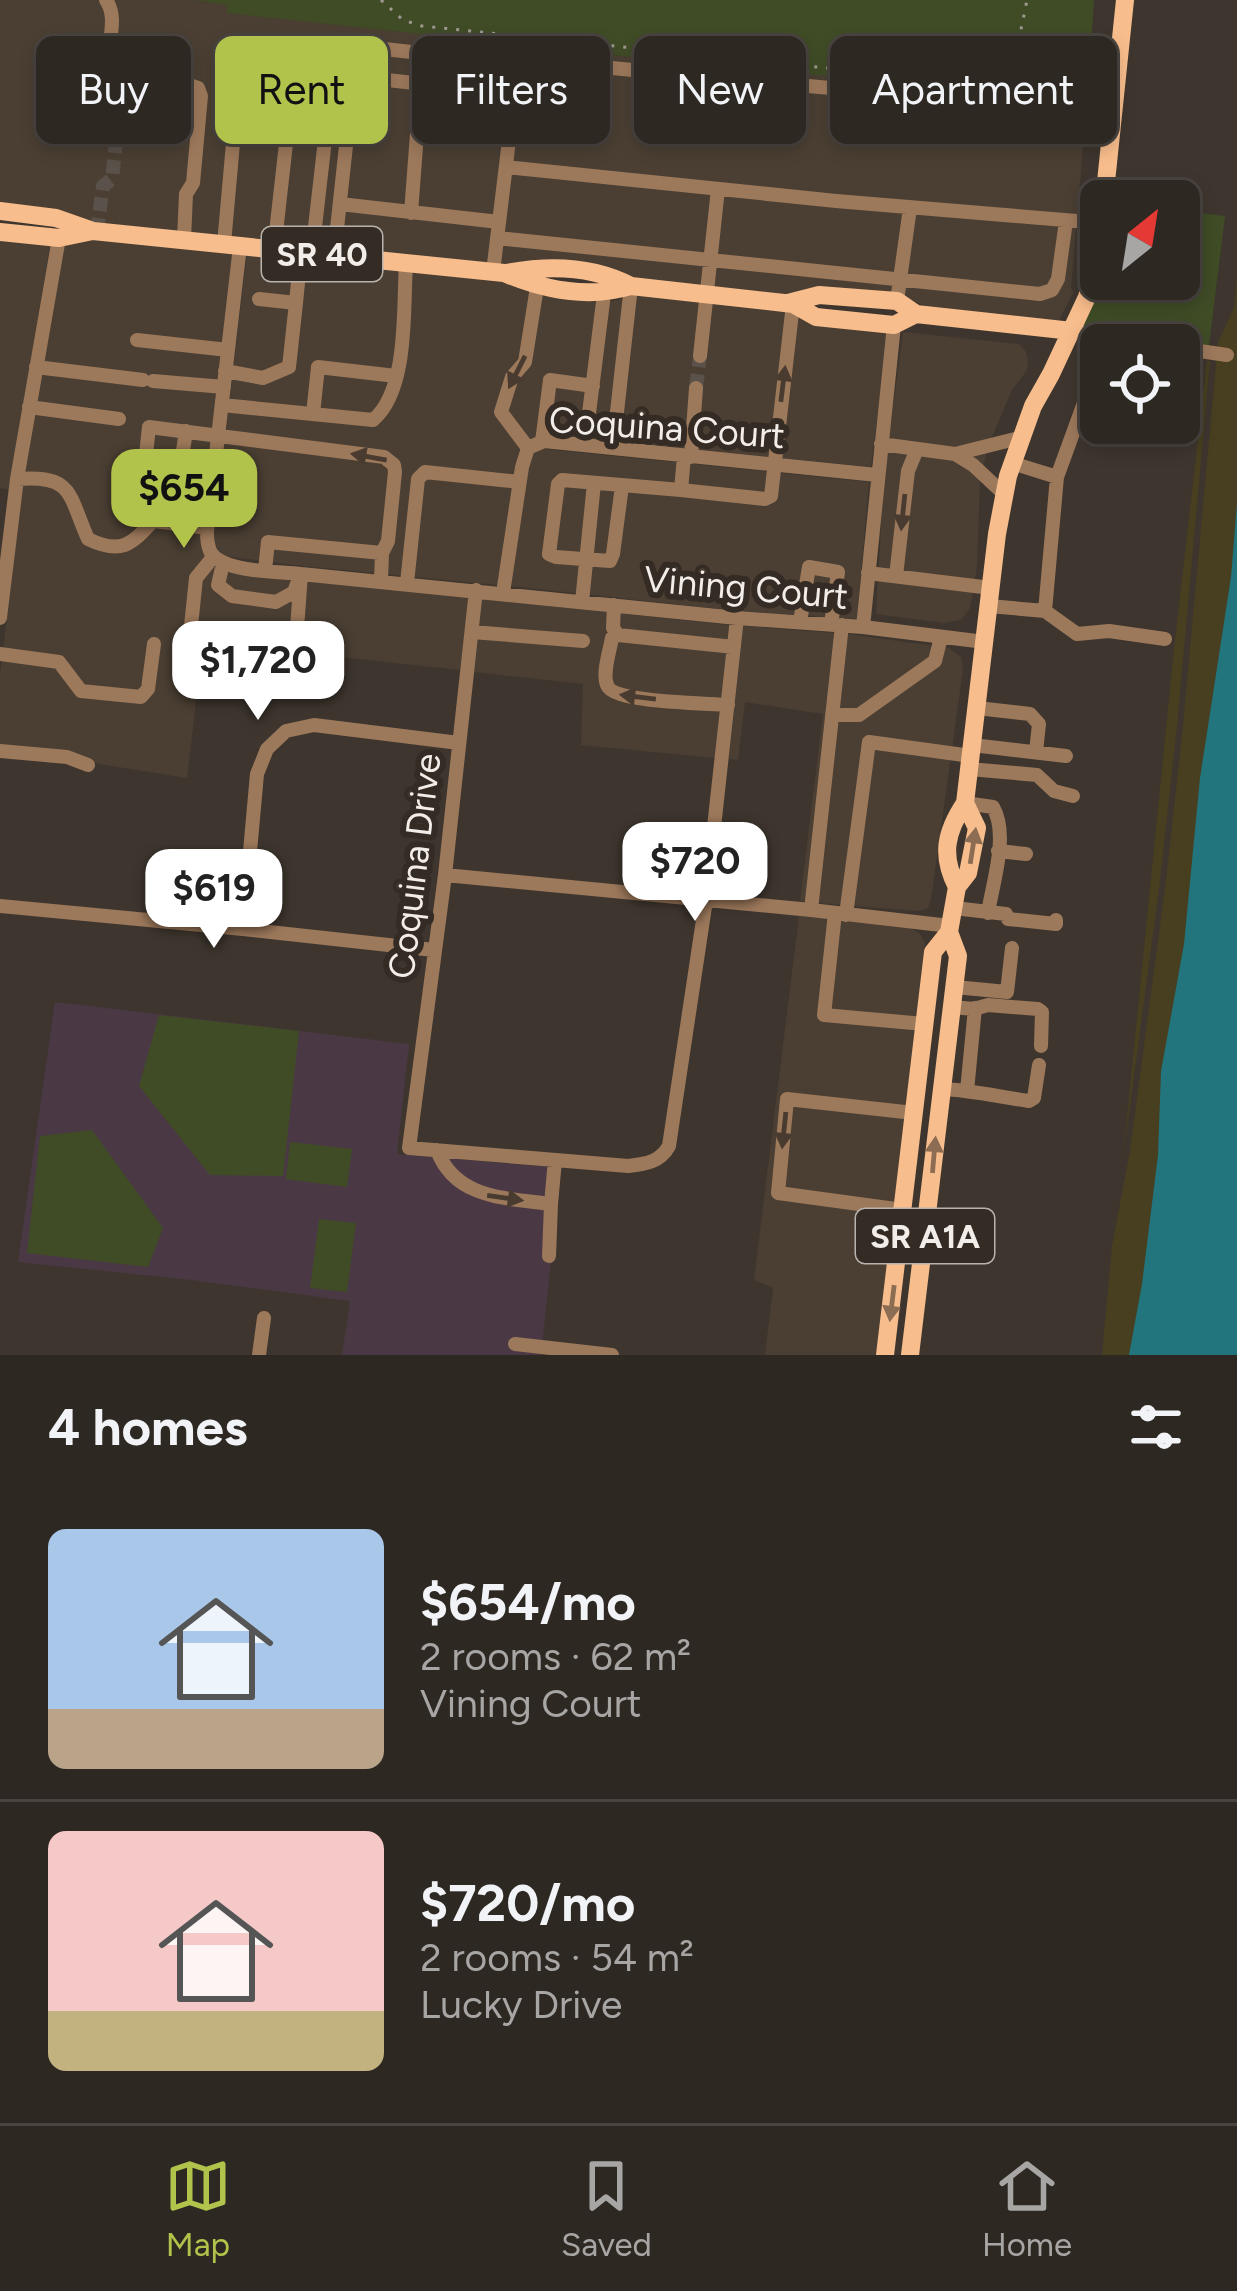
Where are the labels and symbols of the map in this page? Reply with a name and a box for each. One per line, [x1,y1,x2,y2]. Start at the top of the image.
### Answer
north arrow [1080,180,1200,300]
road number: SR 40 [262,227,382,281]
one-way arrow [508,355,528,389]
one-way arrow [774,365,793,402]
street label: Coquina Court [548,398,786,457]
one-way arrow [349,447,387,466]
pin: $654 [113,449,255,551]
one-way arrow [893,494,912,531]
street label: Vining Court [642,557,850,618]
pin: $1,720 [160,621,356,723]
one-way arrow [618,687,656,706]
street label: Coquina Drive [379,751,450,981]
pin: $720 [624,822,766,924]
one-way arrow [964,826,982,864]
pin: $619 [143,849,285,951]
one-way arrow [774,1112,793,1149]
one-way arrow [925,1136,944,1174]
one-way arrow [487,1188,525,1207]
road number: SR A1A [856,1209,994,1263]
one-way arrow [882,1285,901,1322]

